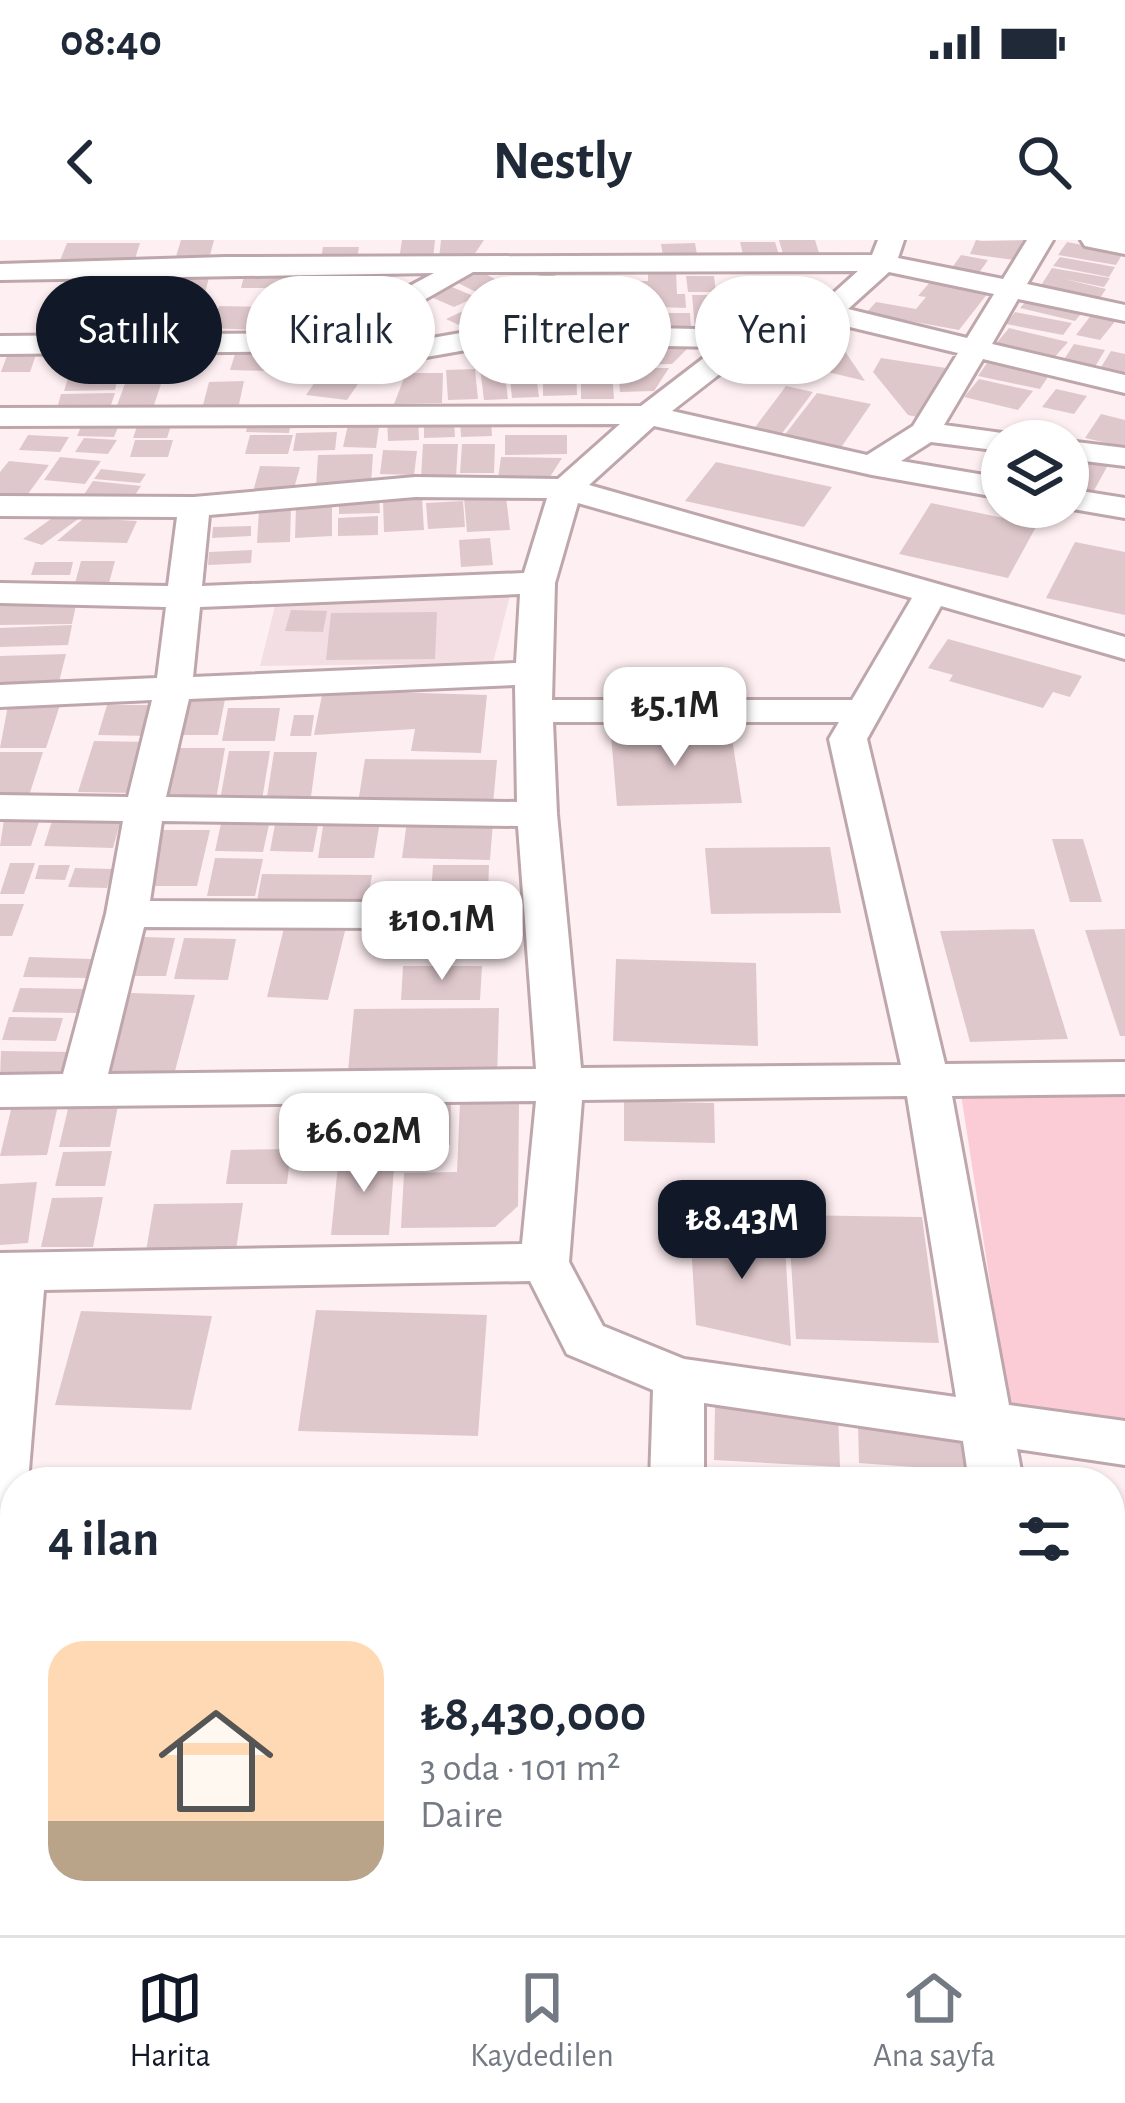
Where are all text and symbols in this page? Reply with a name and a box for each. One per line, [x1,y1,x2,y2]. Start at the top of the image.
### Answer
text: 08:40 [60,19,162,64]
icon: back [48,129,114,195]
icon: search [1011,129,1077,195]
text: Nestly [493,135,632,189]
chip: Satılık [36,276,222,384]
chip: Kiralık [246,276,435,384]
chip: Filtreler [459,276,671,384]
chip: Yeni [695,276,850,384]
map controls [981,420,1089,528]
button: layers [981,420,1089,528]
pin: ₺5.1M [591,667,759,769]
text: ₺5.1M [630,686,720,725]
pin: ₺10.1M [344,881,540,983]
text: ₺10.1M [389,900,495,939]
pin: ₺6.02M [266,1093,462,1195]
text: ₺6.02M [306,1112,422,1151]
pin: ₺8.43M [644,1180,840,1282]
text: ₺8.43M [685,1199,799,1238]
icon: filters [1011,1506,1077,1572]
text: 4 ilan [48,1514,159,1565]
icon: home [144,1689,288,1833]
text: ₺8,430,000 [420,1689,646,1740]
text: 3 oda · 101 m² [420,1749,620,1788]
text: Daire [420,1796,503,1835]
tab: Harita [130,1965,211,2077]
tab: Kaydedilen [470,1965,614,2077]
tab: Ana sayfa [873,1965,995,2077]

